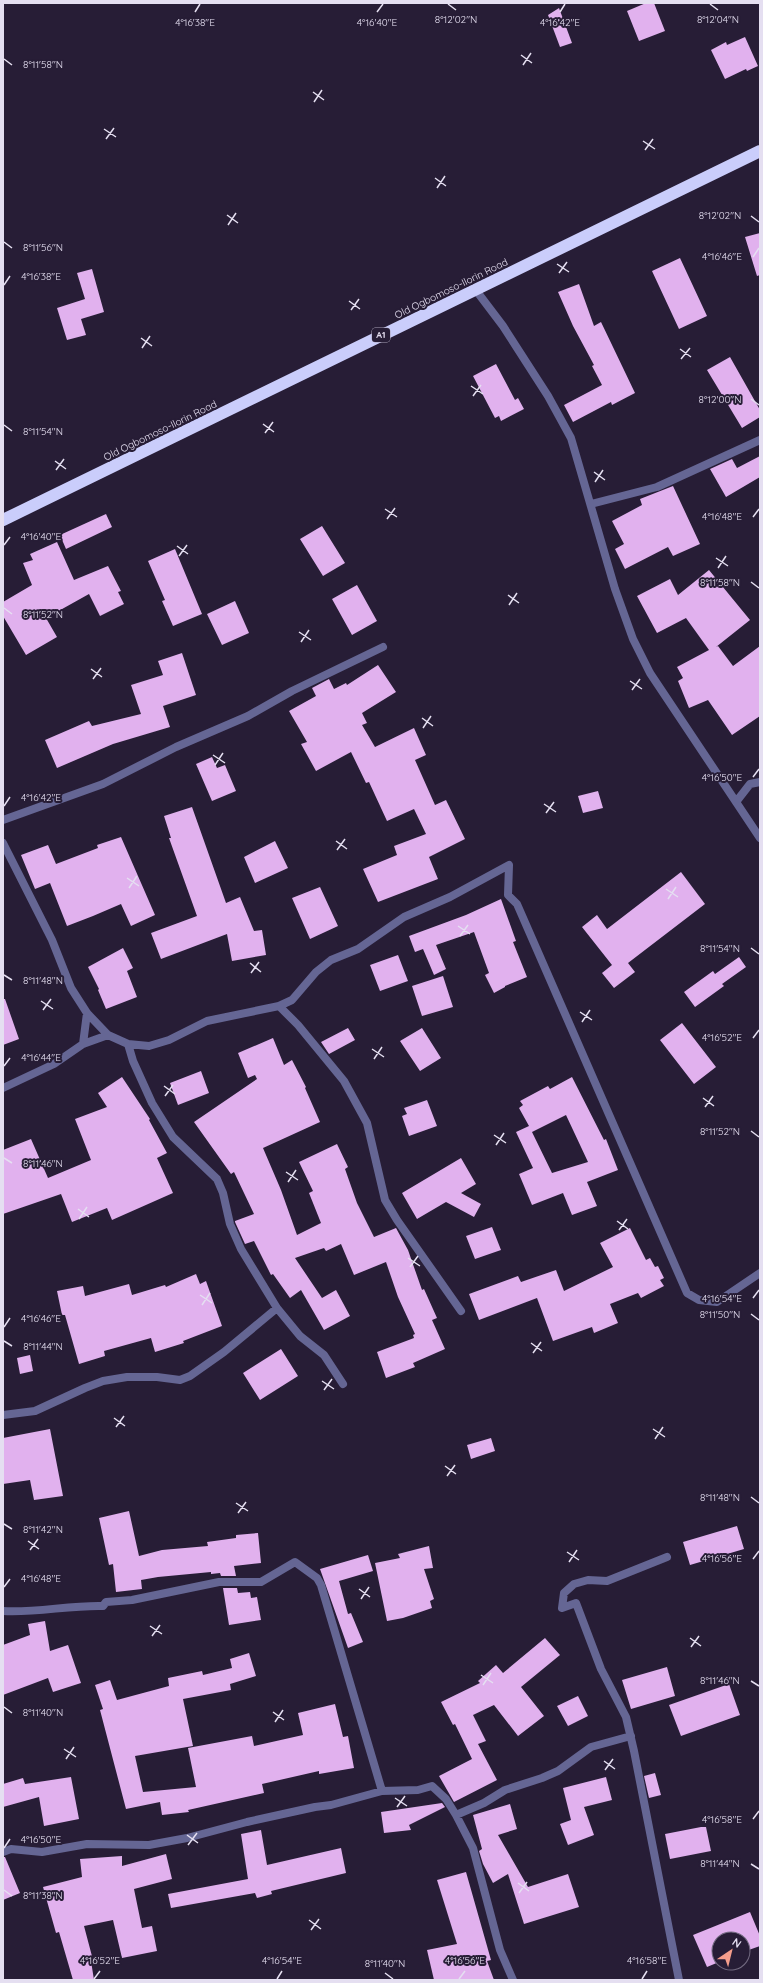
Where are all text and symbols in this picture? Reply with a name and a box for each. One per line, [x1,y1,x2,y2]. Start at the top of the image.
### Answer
text: 8°12'02"N [435,13,477,26]
text: 8°12'04"N [697,13,739,26]
text: 4°16'38"E [175,16,215,29]
text: 4°16'40"E [357,16,397,29]
text: 4°16'42"E [540,16,580,29]
text: 8°11'58"N [23,58,63,71]
text: 8°12'02"N [699,209,741,222]
text: 8°11'56"N [23,241,63,254]
text: 4°16'46"E [702,250,742,263]
street label: Old Ogbomoso-Ilorin Road [392,255,510,322]
text: 4°16'38"E [21,270,61,283]
road number: A1 [372,328,390,342]
text: 8°12'00"N [699,393,741,406]
street label: Old Ogbomoso-Ilorin Road [101,397,219,464]
text: 8°11'54"N [23,425,63,438]
text: 4°16'48"E [702,510,742,523]
text: 4°16'40"E [21,530,61,543]
text: 8°11'58"N [700,576,740,589]
text: 8°11'52"N [23,608,63,621]
text: 4°16'50"E [702,771,743,784]
text: 4°16'42"E [21,791,61,804]
text: 8°11'54"N [700,942,740,955]
text: 8°11'48"N [23,974,63,987]
text: 4°16'52"E [702,1031,742,1044]
text: 4°16'44"E [21,1051,61,1064]
text: 8°11'52"N [700,1125,740,1138]
text: 8°11'46"N [23,1157,63,1170]
text: 4°16'54"E [702,1292,742,1305]
text: 8°11'50"N [700,1308,740,1321]
text: 4°16'46"E [21,1312,61,1325]
text: 8°11'44"N [23,1340,63,1353]
text: 8°11'48"N [700,1491,740,1504]
text: 8°11'42"N [23,1523,63,1536]
text: 4°16'56"E [702,1552,742,1565]
text: 4°16'48"E [21,1572,61,1585]
text: 8°11'46"N [700,1674,740,1687]
text: 8°11'40"N [23,1706,63,1719]
text: 4°16'58"E [702,1813,742,1826]
text: 4°16'50"E [21,1833,62,1846]
text: 8°11'44"N [700,1857,740,1870]
text: 8°11'38"N [23,1889,63,1902]
north arrow [711,1931,751,1971]
text: N [729,1935,744,1951]
text: 4°16'52"E [80,1954,120,1967]
text: 4°16'54"E [262,1954,302,1967]
text: 4°16'56"E [445,1954,485,1967]
text: 4°16'58"E [627,1954,667,1967]
text: 8°11'40"N [365,1957,405,1970]

